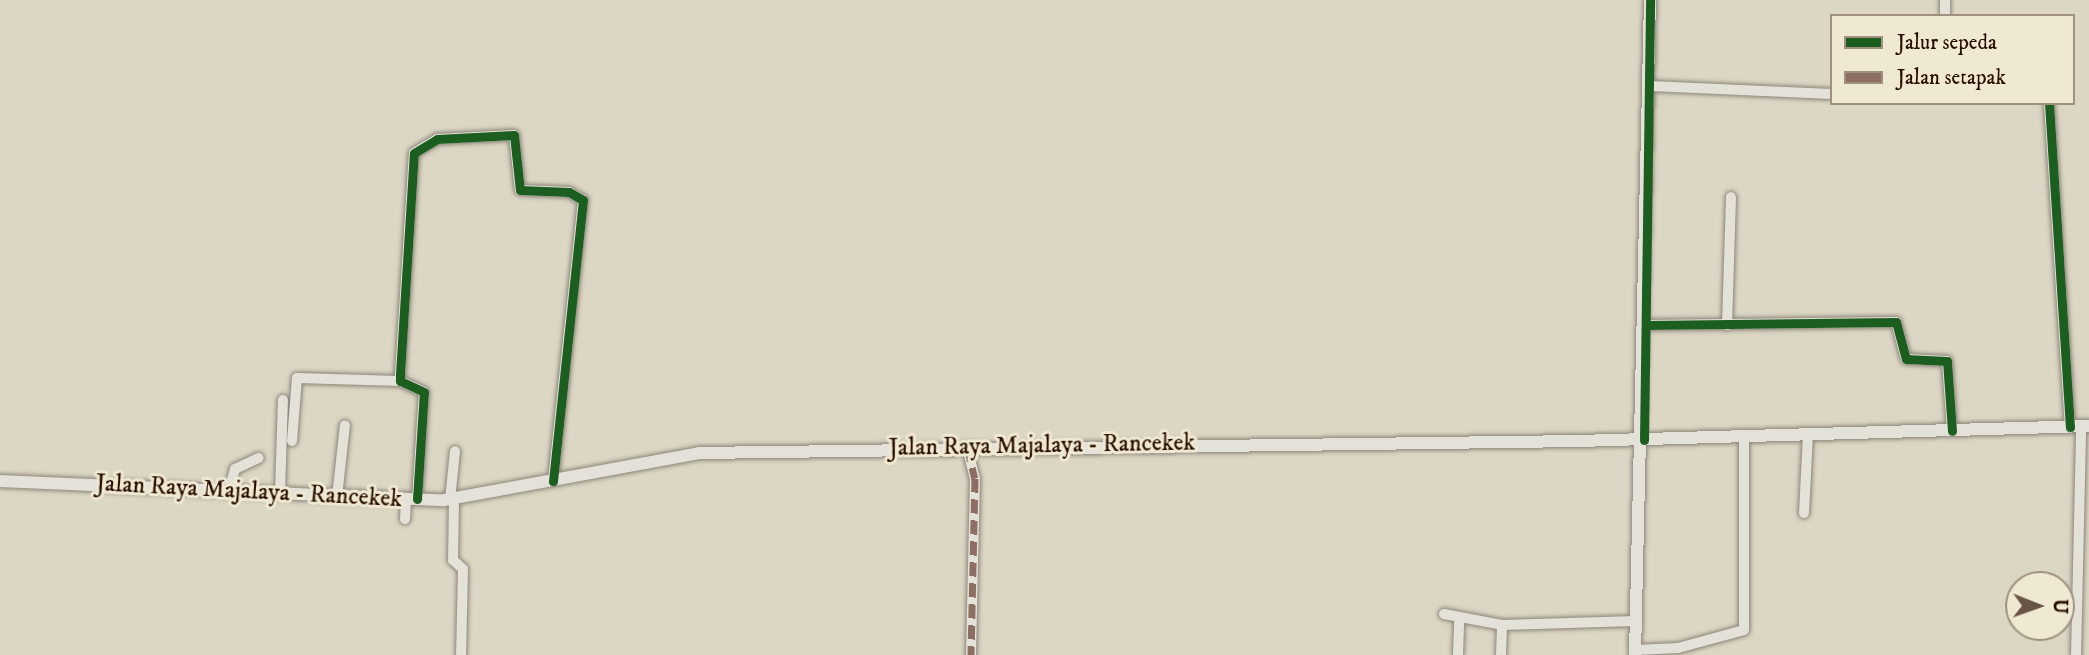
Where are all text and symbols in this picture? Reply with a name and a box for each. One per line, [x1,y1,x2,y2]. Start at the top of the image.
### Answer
legend [1830,14,2075,105]
text: Jalur sepeda [1897,30,1997,56]
text: Jalan setapak [1897,65,2006,91]
street label: Jalan Raya Majalaya - Rancekek [889,429,1195,463]
street label: Jalan Raya Majalaya - Rancekek [95,470,403,514]
north arrow [2005,571,2075,641]
text: U [2048,599,2071,614]

